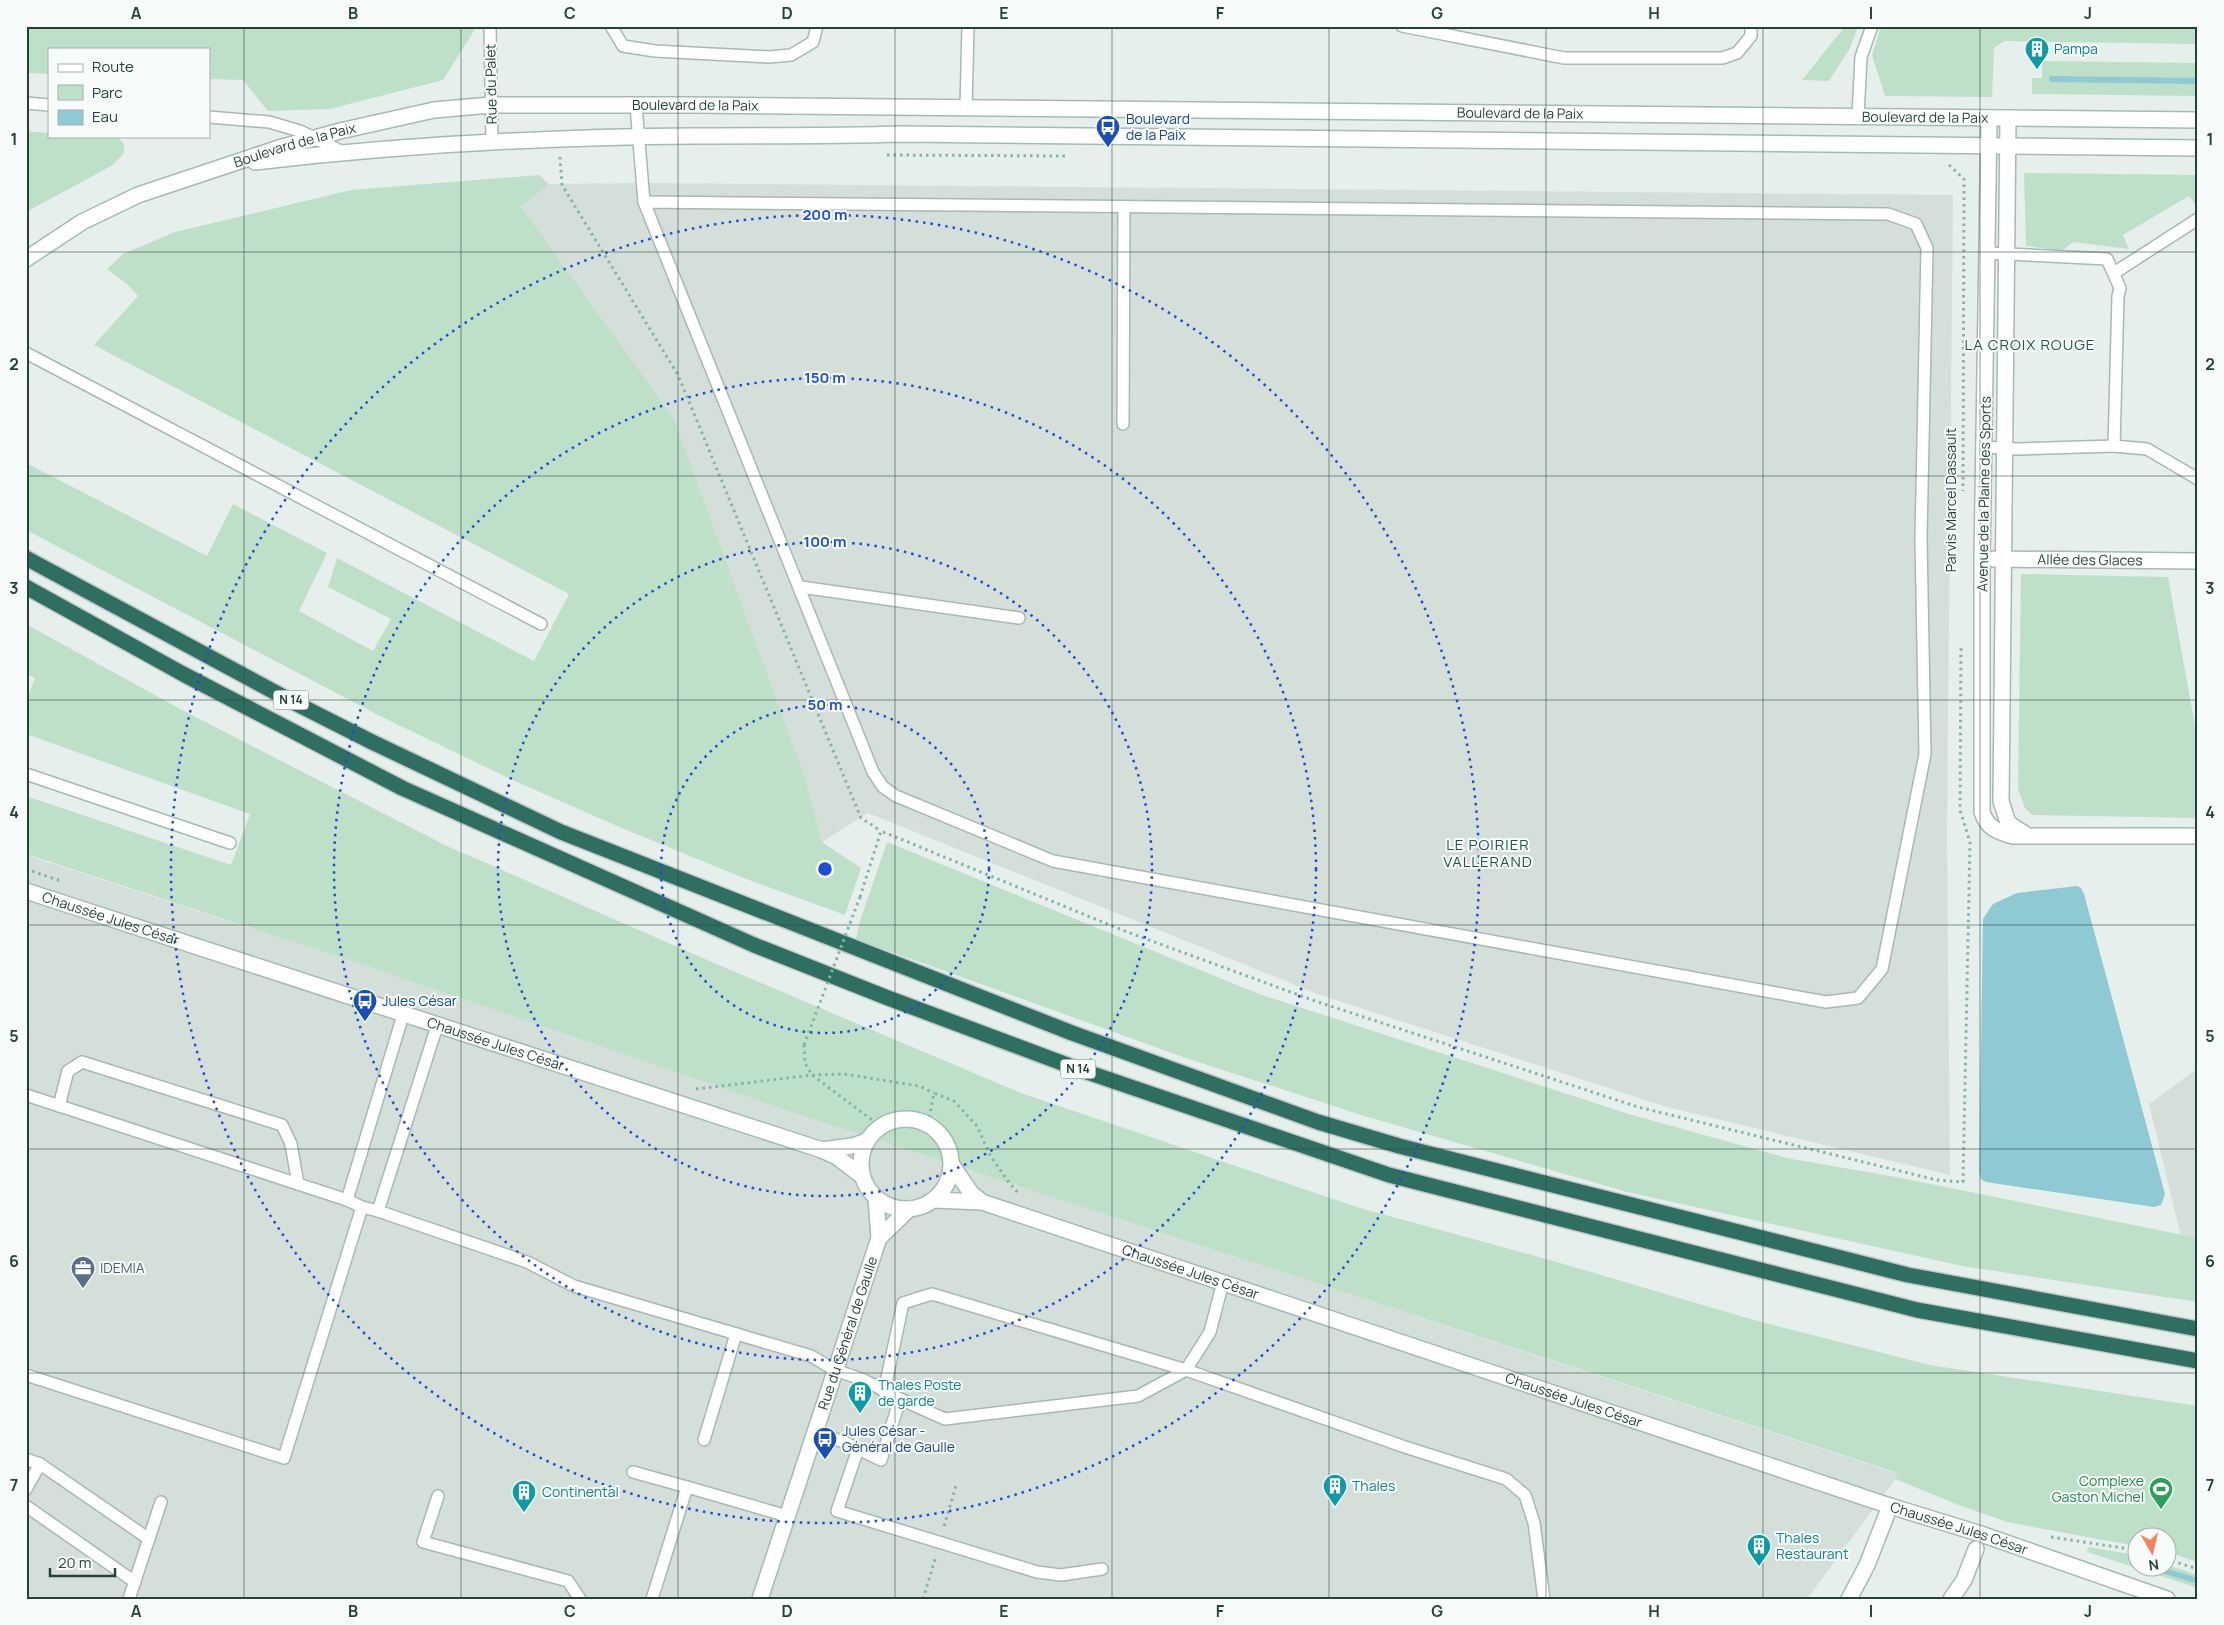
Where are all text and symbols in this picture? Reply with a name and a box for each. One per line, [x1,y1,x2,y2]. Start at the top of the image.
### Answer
text: A [131,2,142,24]
text: B [348,2,358,24]
text: C [564,2,576,24]
text: D [781,2,793,24]
text: E [999,2,1009,24]
text: F [1216,2,1225,24]
text: G [1431,2,1443,24]
text: H [1648,2,1660,24]
text: I [1869,2,1873,24]
text: J [2084,2,2092,24]
building icon: Pampa [2024,36,2050,70]
place label: Pampa [2054,39,2098,58]
street label: Rue du Palet [480,43,501,124]
legend [48,48,210,138]
text: Route [92,56,134,77]
text: Parc [92,82,123,103]
street label: Boulevard de la Paix [632,95,759,115]
street label: Boulevard de la Paix [1457,103,1584,123]
text: Eau [92,106,118,127]
street label: Boulevard de la Paix [1862,107,1989,127]
place label: Boulevard de la Paix [1126,109,1190,144]
bus stop icon: Boulevard de la Paix [1095,114,1121,148]
street label: Boulevard de la Paix [231,118,358,171]
text: 1 [10,128,18,150]
text: 1 [2206,128,2214,150]
text: 200 m [802,204,848,225]
district label: LA CROIX ROUGE [1965,334,2095,355]
text: 2 [9,353,19,375]
text: 2 [2205,353,2215,375]
text: 150 m [804,367,846,388]
street label: Avenue de la Plaine des Sports [1972,396,1995,592]
street label: Parvis Marcel Dassault [1941,427,1960,572]
text: 100 m [804,531,846,552]
street label: Allée des Glaces [2037,549,2143,569]
text: 3 [9,577,19,599]
text: 3 [2205,577,2215,599]
road number: N 14 [274,690,308,710]
text: 50 m [807,694,843,715]
text: 4 [9,801,19,823]
text: 4 [2205,801,2215,823]
district label: LE POIRIER VALLERAND [1443,834,1533,872]
centre of rings [816,860,834,878]
street label: Chaussée Jules César [40,887,182,949]
bus stop icon: Jules César [352,988,378,1022]
place label: Jules César [382,991,457,1010]
street label: Chaussée Jules César [425,1012,567,1075]
text: 5 [9,1025,19,1047]
text: 5 [2205,1025,2215,1047]
road number: N 14 [1060,1060,1096,1078]
street label: Chaussée Jules César [1120,1240,1262,1303]
text: 6 [9,1250,19,1272]
text: 6 [2205,1250,2215,1272]
street label: Rue du Général de Gaulle [813,1254,881,1412]
office icon: IDEMIA [70,1255,96,1289]
place label: IDEMIA [100,1258,145,1277]
street label: Chaussée Jules César [1503,1368,1645,1431]
place label: Thales Poste de garde [878,1375,962,1410]
building icon: Thales Poste de garde [847,1380,873,1414]
place label: Jules César - Général de Gaulle [842,1421,955,1456]
bus stop icon: Jules César - Général de Gaulle [812,1426,838,1460]
place label: Complexe Gaston Michel [2052,1471,2144,1506]
building icon: Thales [1322,1473,1348,1507]
text: 7 [10,1474,18,1496]
text: 7 [2206,1474,2214,1496]
place label: Thales [1352,1476,1395,1495]
sports icon: Complexe Gaston Michel [2148,1476,2174,1510]
building icon: Continental [511,1479,537,1513]
place label: Continental [542,1482,619,1501]
street label: Chaussée Jules César [1888,1497,2030,1559]
place label: Thales Restaurant [1776,1528,1849,1563]
north arrow [2126,1528,2176,1578]
building icon: Thales Restaurant [1746,1533,1772,1567]
scale bar [50,1545,115,1577]
text: 20 m [58,1552,91,1573]
text: N [2148,1555,2160,1575]
text: A [131,1600,142,1622]
text: B [348,1600,358,1622]
text: C [564,1600,576,1622]
text: D [781,1600,793,1622]
text: E [999,1600,1009,1622]
text: F [1216,1600,1225,1622]
text: G [1431,1600,1443,1622]
text: H [1648,1600,1660,1622]
text: I [1869,1600,1873,1622]
text: J [2084,1600,2092,1622]

